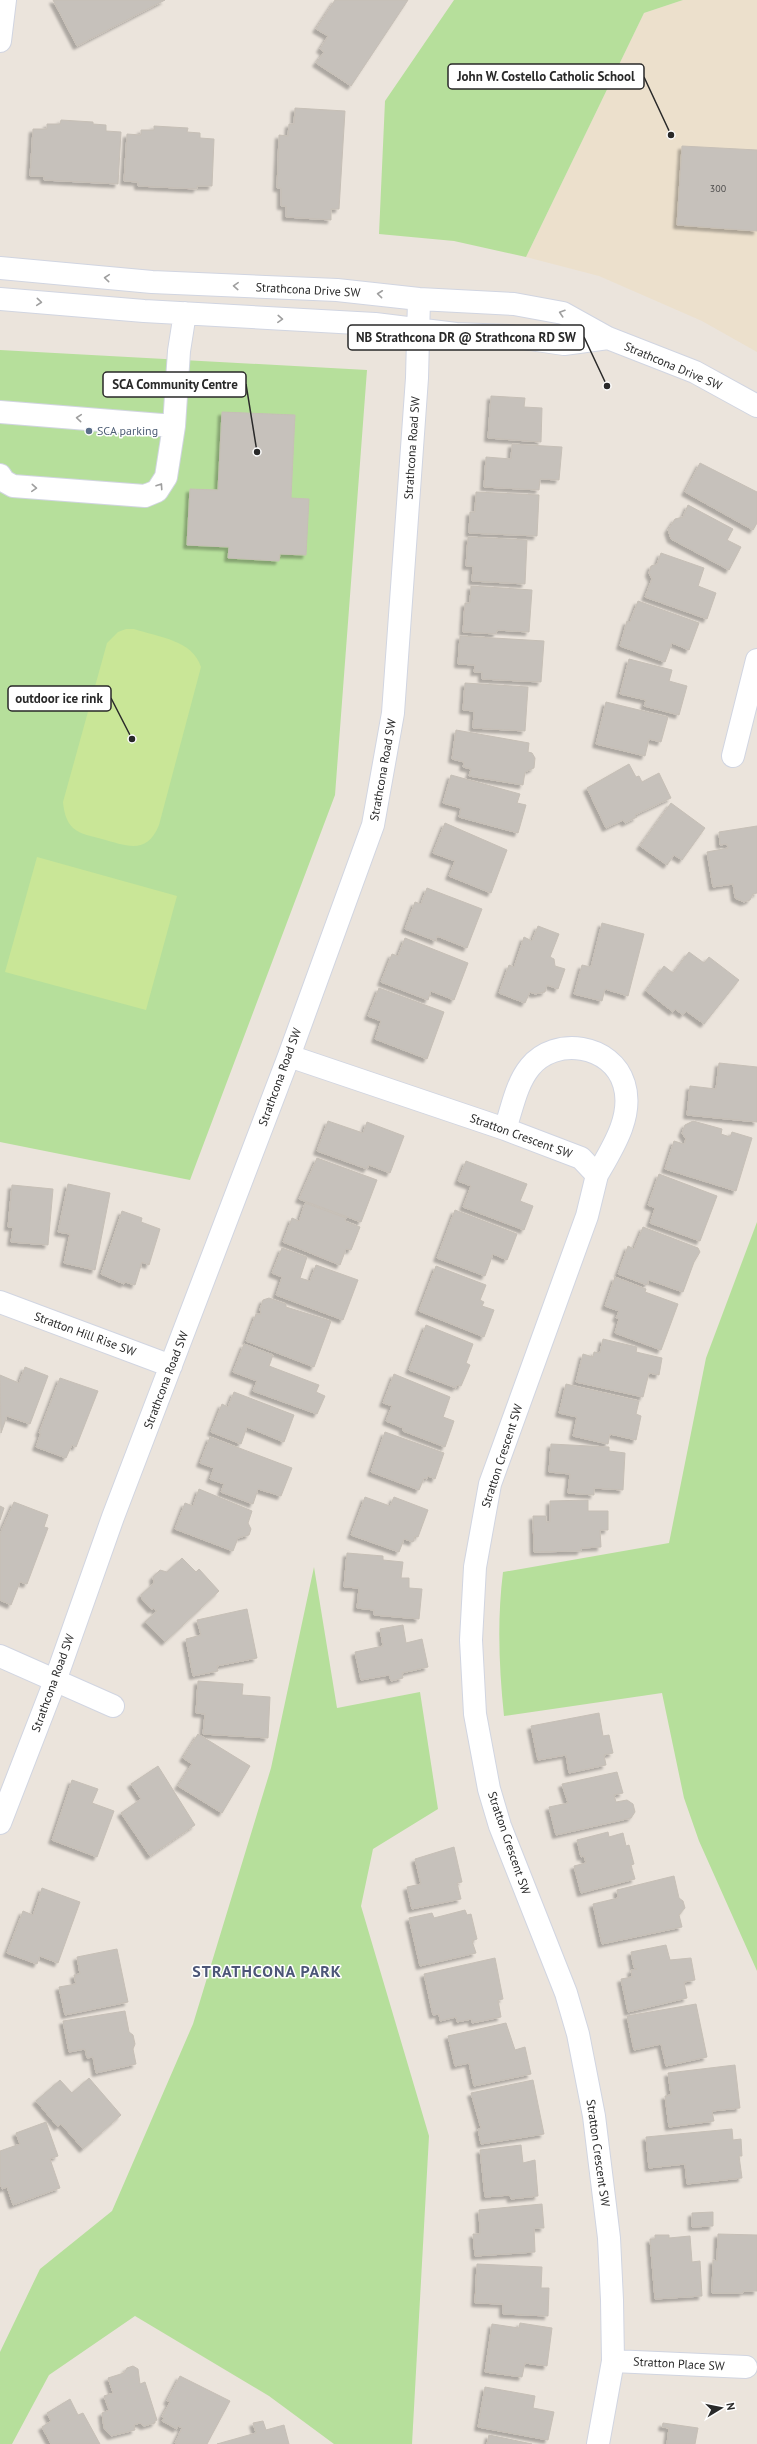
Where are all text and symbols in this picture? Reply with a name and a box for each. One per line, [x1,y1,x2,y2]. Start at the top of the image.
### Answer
callout: John W. Costello Catholic School [448,64,644,89]
text: John W. Costello Catholic School [456,68,635,85]
house number: 300 [710,182,727,195]
one-way arrow [104,274,110,283]
street label: Strathcona Drive SW [255,279,361,300]
one-way arrow [233,281,239,290]
one-way arrow [377,290,383,299]
one-way arrow [36,297,42,306]
one-way arrow [558,310,565,318]
one-way arrow [277,314,283,323]
callout: NB Strathcona DR @ Strathcona RD SW [348,325,584,350]
text: NB Strathcona DR @ Strathcona RD SW [356,329,577,346]
street label: Strathcona Drive SW [622,338,724,393]
callout: SCA Community Centre [103,372,246,397]
text: SCA Community Centre [112,376,238,393]
street label: Strathcona Road SW [400,396,423,500]
one-way arrow [76,414,82,423]
place label: SCA parking [97,423,158,438]
marker: SCA parking [84,426,94,436]
one-way arrow [31,483,37,492]
one-way arrow [155,483,163,490]
callout: outdoor ice rink [8,686,111,711]
text: outdoor ice rink [15,690,103,707]
street label: Strathcona Road SW [366,718,399,822]
street label: Strathcona Road SW [255,1026,304,1128]
street label: Stratton Crescent SW [468,1110,575,1161]
street label: Stratton Hill Rise SW [32,1308,138,1359]
street label: Strathcona Road SW [140,1329,191,1431]
street label: Stratton Crescent SW [478,1402,525,1509]
street label: Strathcona Road SW [28,1632,77,1734]
street label: Stratton Crescent SW [485,1789,534,1896]
district label: STRATHCONA PARK [192,1961,342,1981]
street label: Stratton Crescent SW [584,2098,613,2207]
street label: Stratton Place SW [633,2354,725,2373]
north arrow [701,2388,741,2428]
text: N [723,2401,738,2411]

